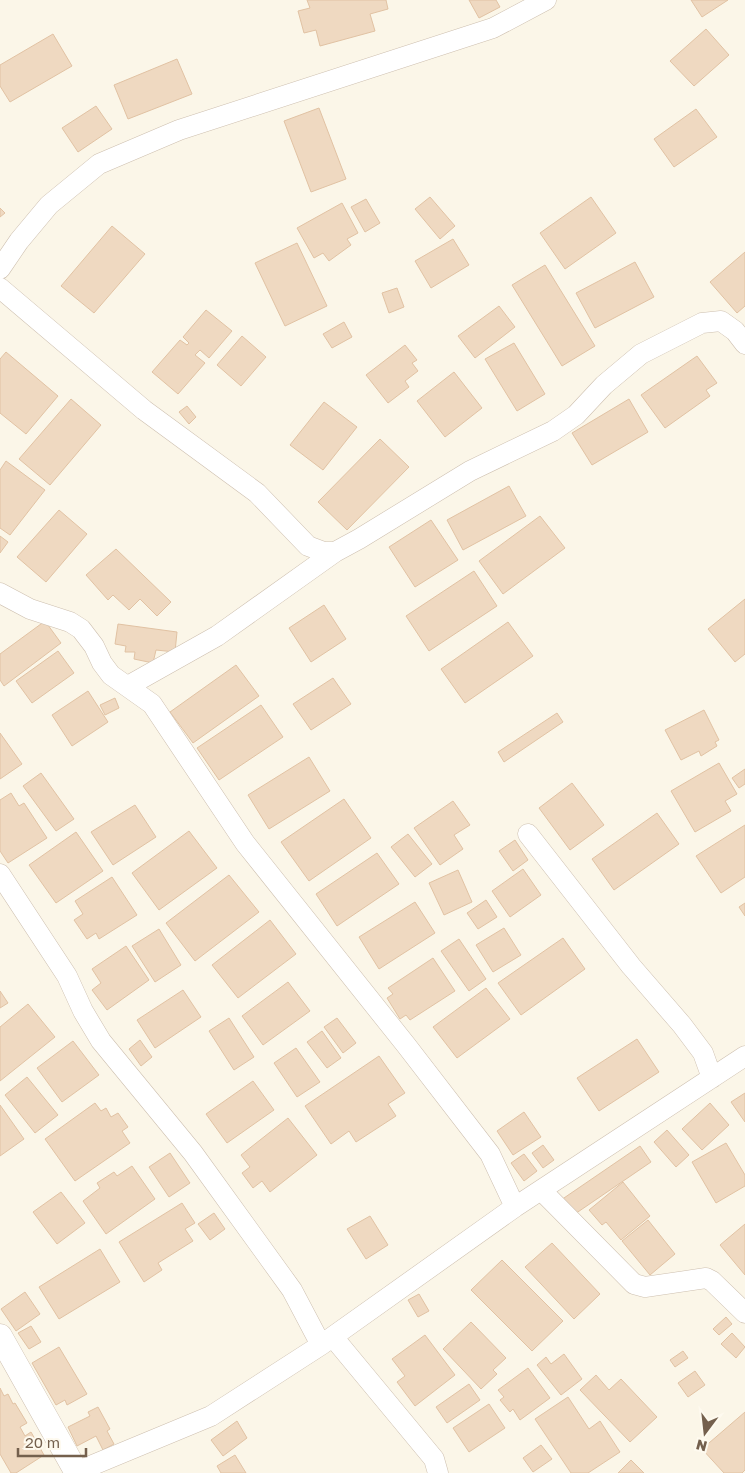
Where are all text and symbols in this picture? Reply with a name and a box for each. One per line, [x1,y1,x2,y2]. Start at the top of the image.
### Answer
north arrow [680,1408,730,1458]
scale bar [18,1426,85,1458]
text: 20 m [25,1433,60,1451]
text: N [694,1436,709,1456]

